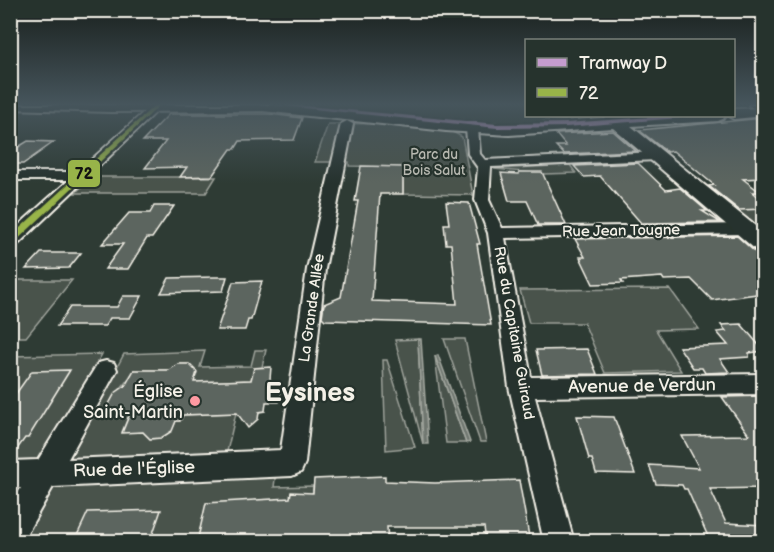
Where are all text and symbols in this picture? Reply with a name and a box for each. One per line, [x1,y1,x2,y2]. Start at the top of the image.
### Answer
legend [525,39,735,117]
text: Tramway D [579,53,667,74]
text: 72 [579,83,599,104]
park label: Parc du Bois Salut [403,146,466,179]
line badge: 72 [67,159,101,188]
text: 72 [75,165,94,184]
street label: Rue Jean Tougne [562,220,680,242]
street label: Rue du Capitaine Guiraud [489,245,539,421]
street label: La Grande Allée [295,252,329,363]
street label: Avenue de Verdun [568,374,716,398]
district label: Eysines [265,378,355,409]
place label: Église Saint-Martin [83,379,183,423]
marker: Église Saint-Martin [188,394,202,408]
street label: Rue de l'Église [73,454,196,482]

